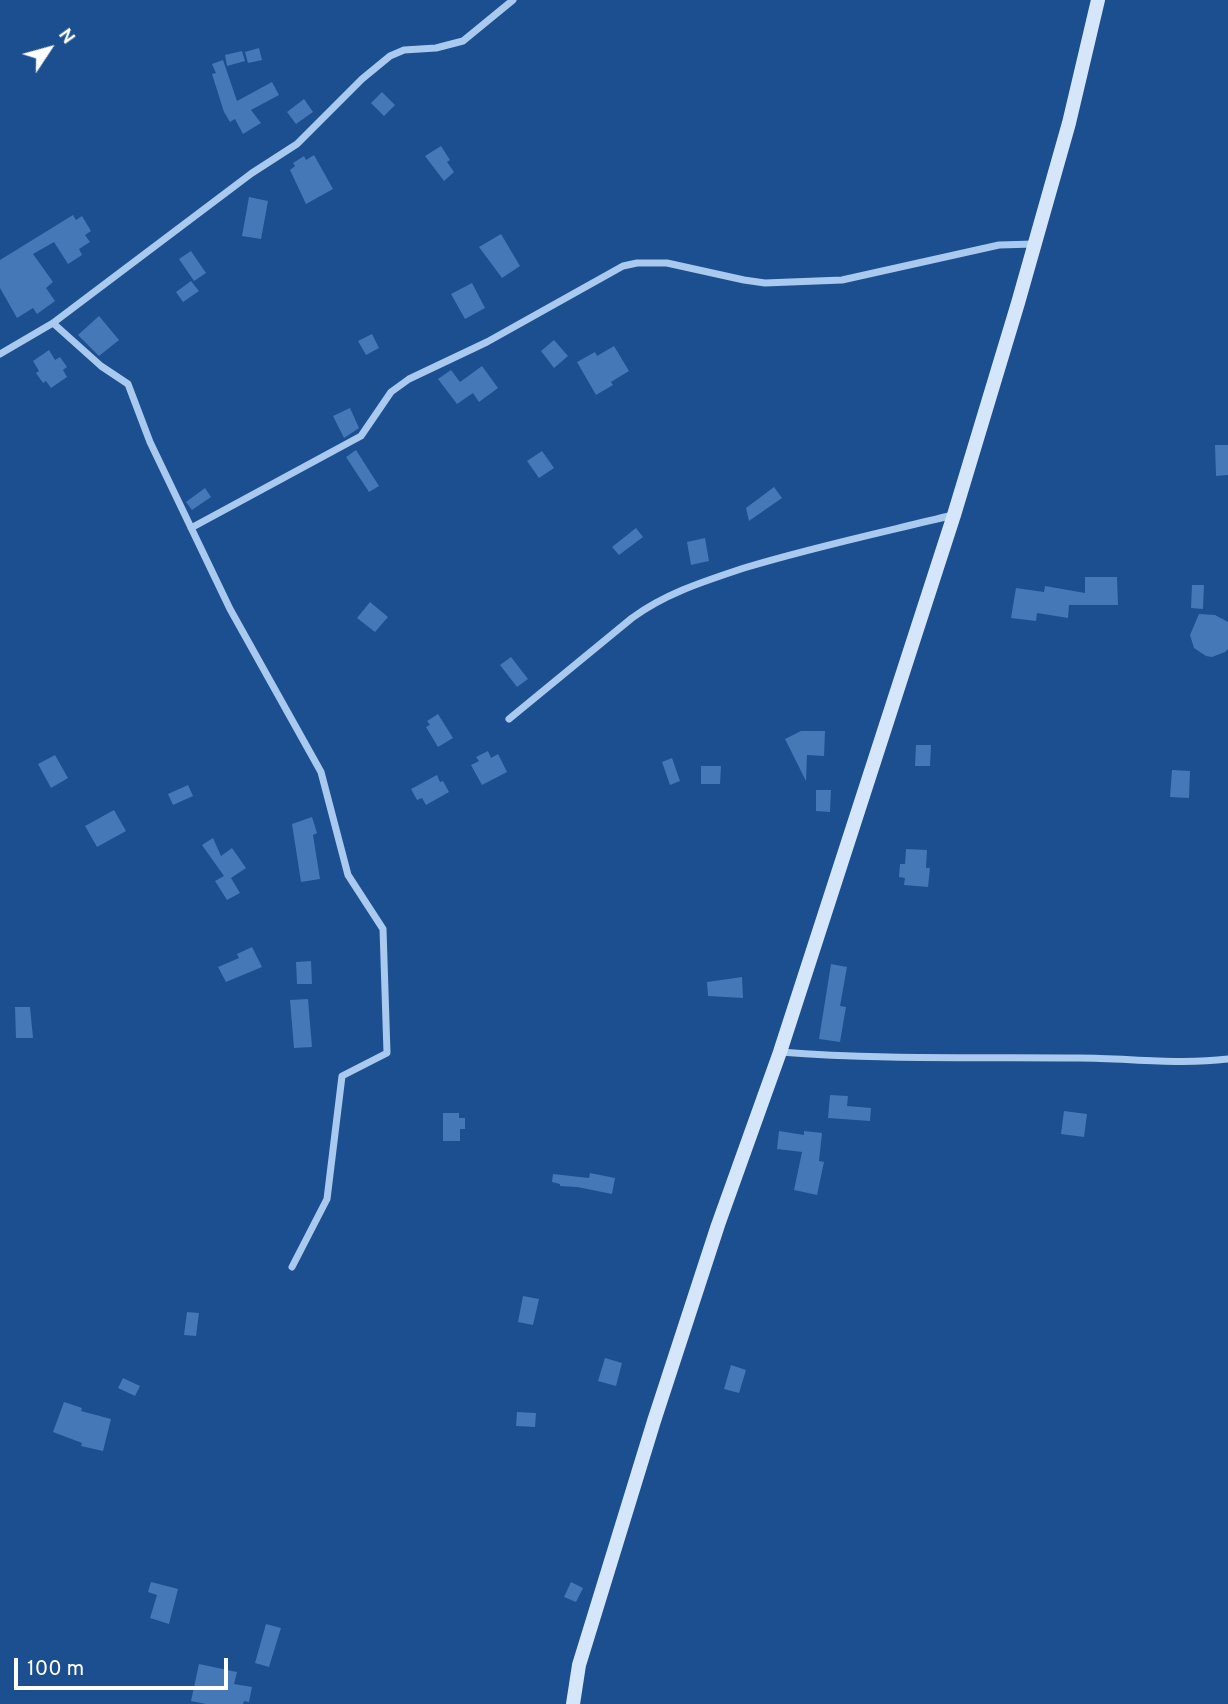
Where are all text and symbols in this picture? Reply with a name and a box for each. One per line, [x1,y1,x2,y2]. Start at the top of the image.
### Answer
north arrow [14,14,84,84]
text: N [52,24,80,49]
scale bar [18,1644,231,1688]
text: 100 m [27,1656,84,1683]

